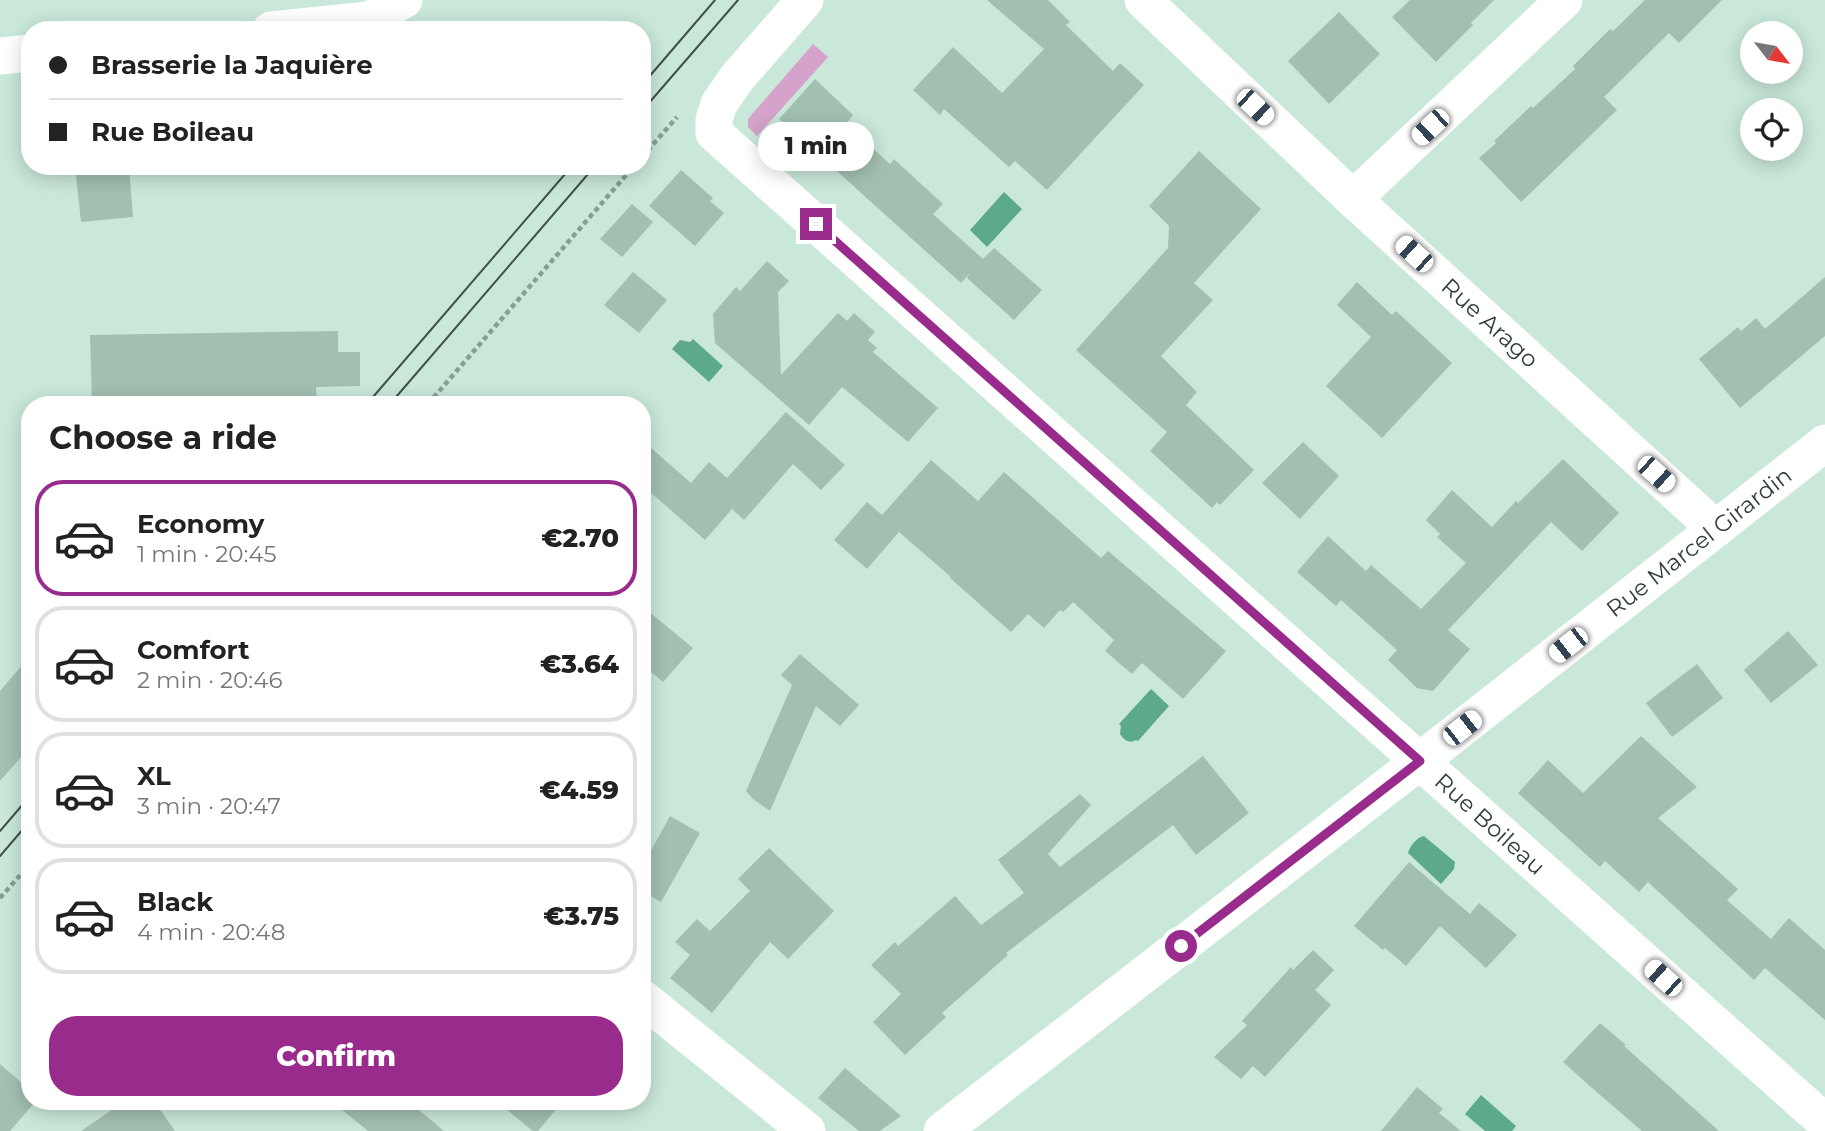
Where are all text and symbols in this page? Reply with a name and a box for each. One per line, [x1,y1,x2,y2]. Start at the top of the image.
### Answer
north arrow [1740,21,1802,84]
map controls [1740,21,1803,161]
text: Brasserie la Jaquière [91,49,373,81]
car [1233,85,1278,129]
button: locate [1740,98,1803,161]
car [1408,105,1453,149]
text: Rue Boileau [91,116,254,148]
callout: 1 min [758,122,874,172]
text: 1 min [784,132,848,160]
route end [800,208,832,240]
car [1392,232,1437,276]
street label: Rue Arago [1436,272,1544,374]
text: Choose a ride [49,418,277,457]
car [1634,452,1679,496]
street label: Rue Marcel Girardin [1601,461,1797,623]
icon: car [53,507,116,570]
text: Economy [137,508,264,540]
text: €2.70 [541,522,619,554]
text: 1 min · 20:45 [137,540,277,568]
car [1545,624,1592,666]
icon: car [53,633,116,696]
text: Comfort [137,634,249,666]
text: €3.64 [540,648,619,680]
text: 2 min · 20:46 [137,666,282,694]
car [1439,707,1486,749]
icon: car [53,759,116,822]
text: XL [137,760,171,792]
street label: Rue Boileau [1429,767,1551,881]
text: €4.59 [539,774,619,806]
text: 3 min · 20:47 [137,792,281,820]
icon: car [53,885,116,948]
text: Black [137,886,213,918]
text: €3.75 [543,900,619,932]
text: 4 min · 20:48 [137,918,285,946]
route start [1165,930,1197,962]
car [1641,956,1686,1000]
button: Confirm [49,1016,623,1096]

